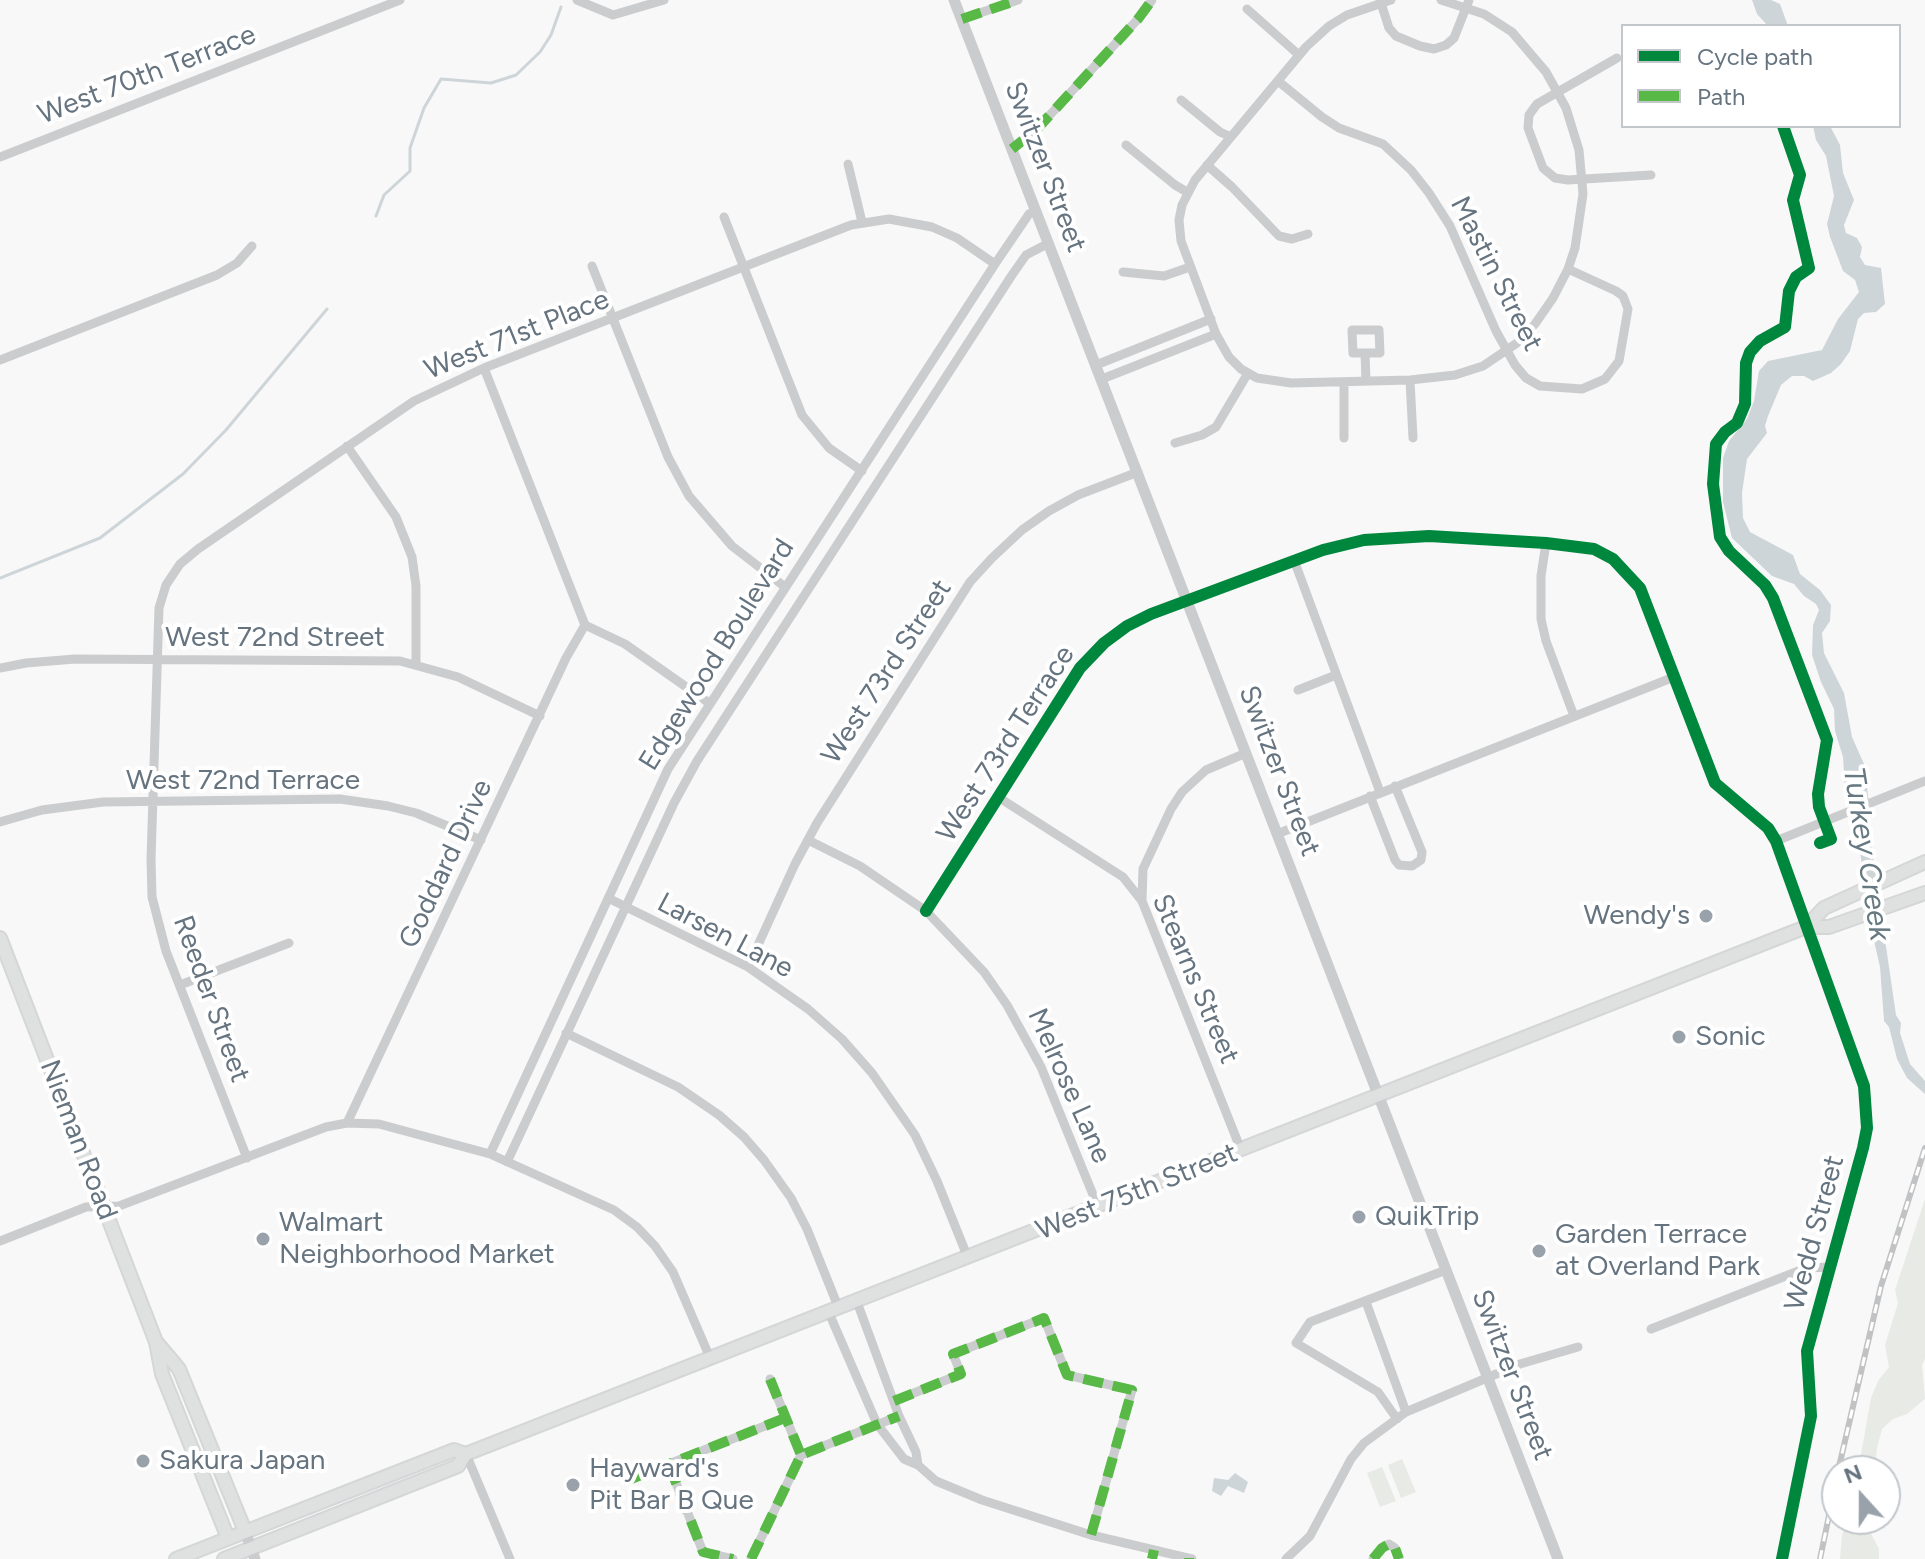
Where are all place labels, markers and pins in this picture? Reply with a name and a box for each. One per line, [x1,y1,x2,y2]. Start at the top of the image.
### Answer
place label: Wendy's [1584,899,1690,933]
marker: Wendy's [1697,907,1715,925]
place label: Sonic [1695,1020,1766,1054]
marker: Sonic [1670,1028,1688,1046]
place label: QuikTrip [1375,1200,1479,1234]
place label: Walmart Neighborhood Market [279,1206,555,1272]
marker: QuikTrip [1350,1208,1368,1226]
place label: Garden Terrace at Overland Park [1555,1218,1760,1284]
marker: Walmart Neighborhood Market [254,1230,272,1248]
marker: Garden Terrace at Overland Park [1530,1242,1548,1260]
place label: Sakura Japan [159,1444,325,1478]
marker: Sakura Japan [134,1452,152,1470]
place label: Hayward's Pit Bar B Que [589,1452,754,1518]
marker: Hayward's Pit Bar B Que [564,1476,582,1494]

